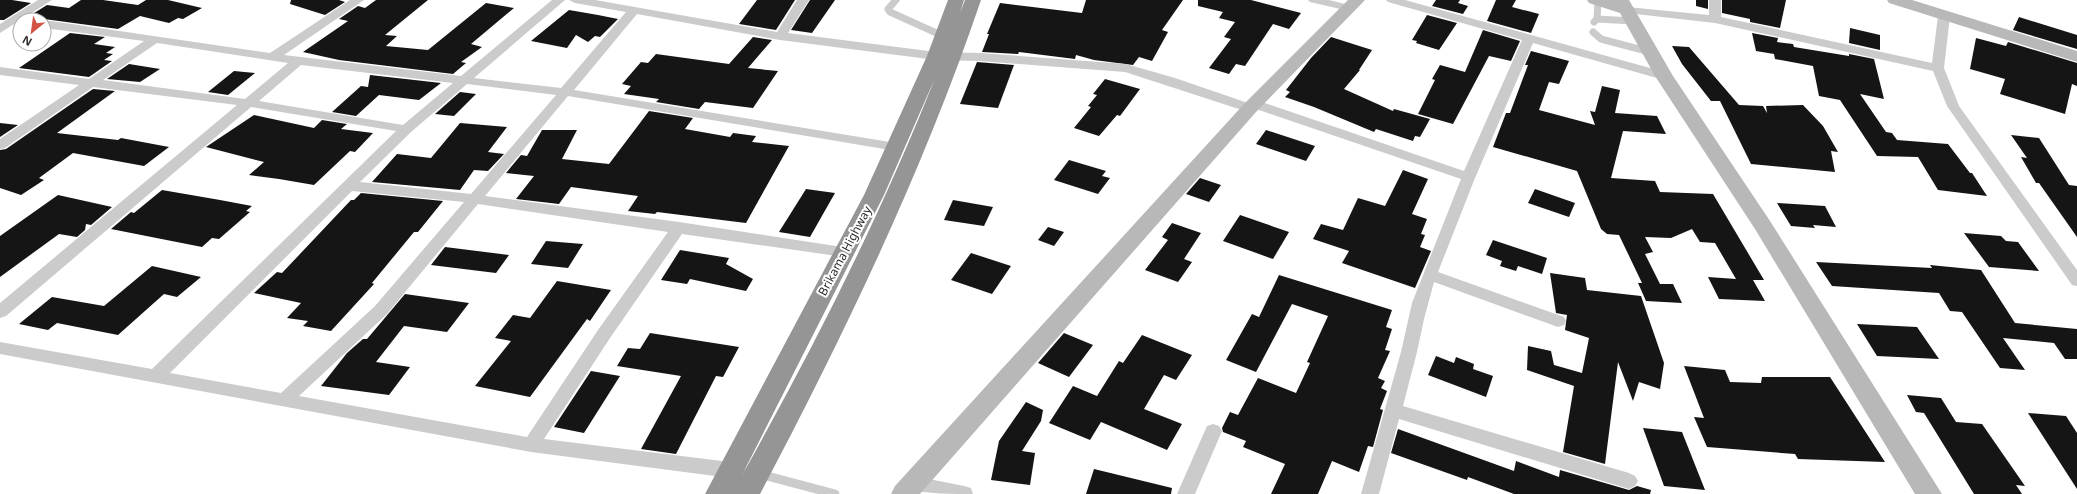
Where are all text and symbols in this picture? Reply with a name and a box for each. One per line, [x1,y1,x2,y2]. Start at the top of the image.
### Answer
north arrow [12,12,52,52]
text: N [19,32,34,50]
street label: Brikama Highway [814,202,876,299]

